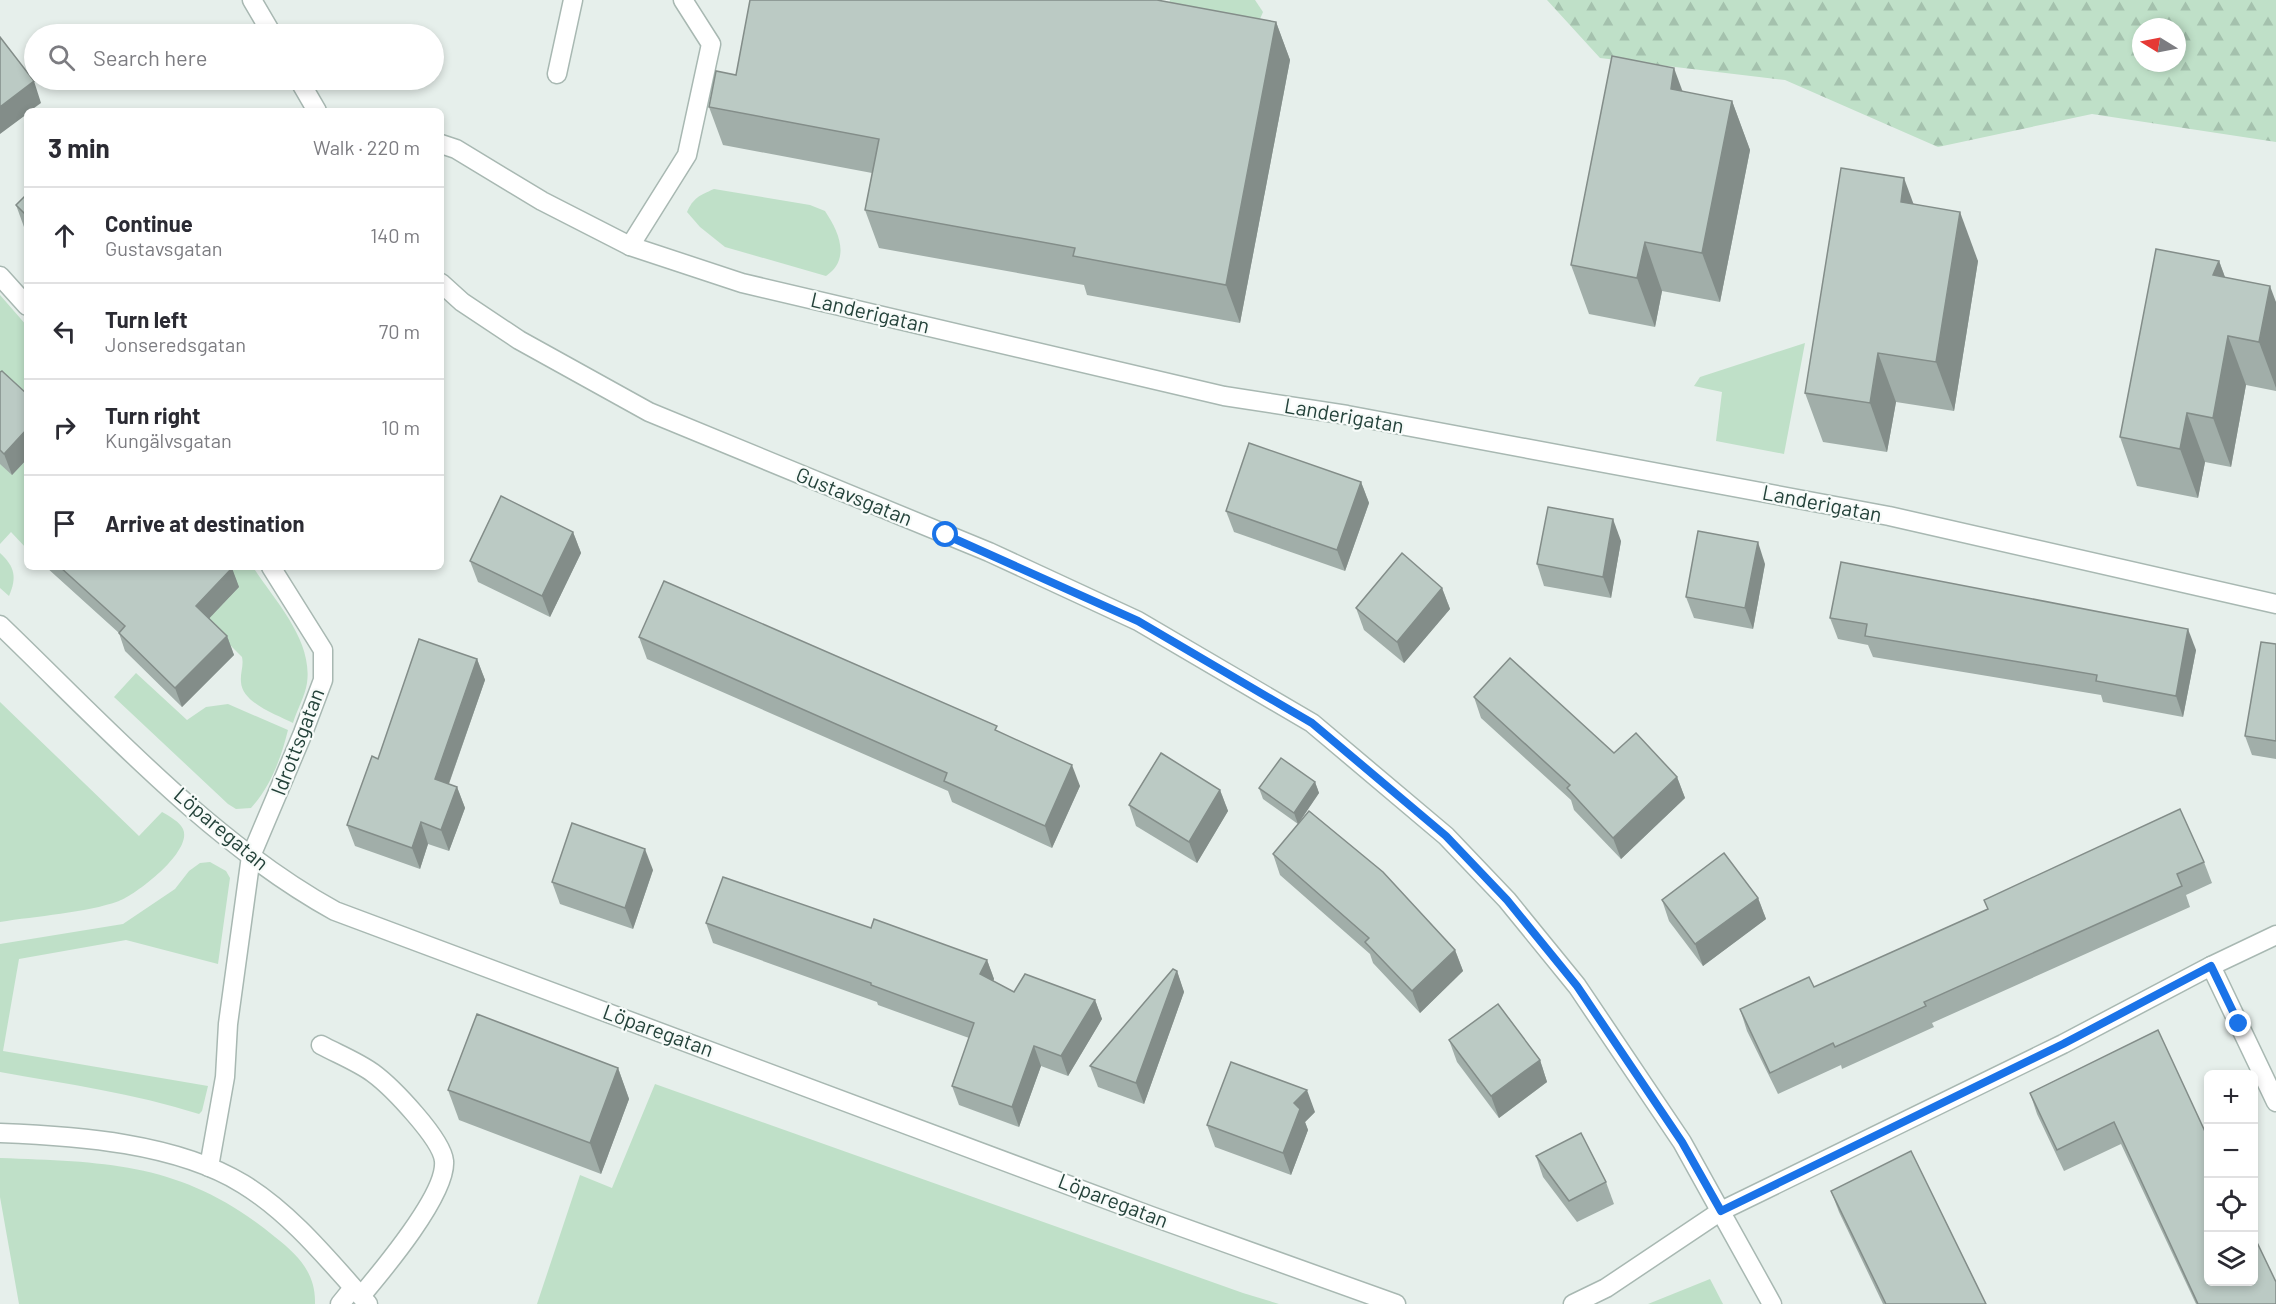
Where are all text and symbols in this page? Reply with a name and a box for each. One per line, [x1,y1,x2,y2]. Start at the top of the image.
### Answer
north arrow [2132,18,2186,72]
search box [24,24,444,90]
icon: search [45,41,78,74]
text: Search here [93,44,207,70]
text: 3 min [48,132,110,163]
text: Walk · 220 m [313,135,420,159]
text: Continue [105,210,193,236]
icon: ahead [48,219,81,252]
text: 140 m [370,223,420,247]
text: Gustavsgatan [105,236,223,260]
street label: Landerigatan [809,286,932,337]
text: Turn left [105,306,188,332]
icon: left [48,315,81,348]
text: 70 m [379,319,420,343]
text: Jonseredsgatan [105,332,246,356]
street label: Landerigatan [1282,392,1406,437]
text: Turn right [105,402,200,428]
icon: right [48,411,81,444]
text: 10 m [381,415,420,439]
text: Kungälvsgatan [105,428,232,452]
street label: Gustavsgatan [793,461,916,530]
street label: Landerigatan [1760,479,1884,526]
icon: arrive [48,507,81,540]
text: Arrive at destination [105,510,304,536]
route start [932,521,958,547]
street label: Idrottsgatan [265,684,328,799]
street label: Löparegatan [170,781,274,875]
street label: Löparegatan [600,998,717,1061]
route end [2225,1010,2251,1036]
map controls [2204,1070,2258,1286]
button: + [2204,1070,2258,1124]
button: − [2204,1124,2258,1178]
street label: Löparegatan [1055,1167,1172,1232]
button: locate [2204,1178,2258,1232]
button: layers [2204,1232,2258,1286]

